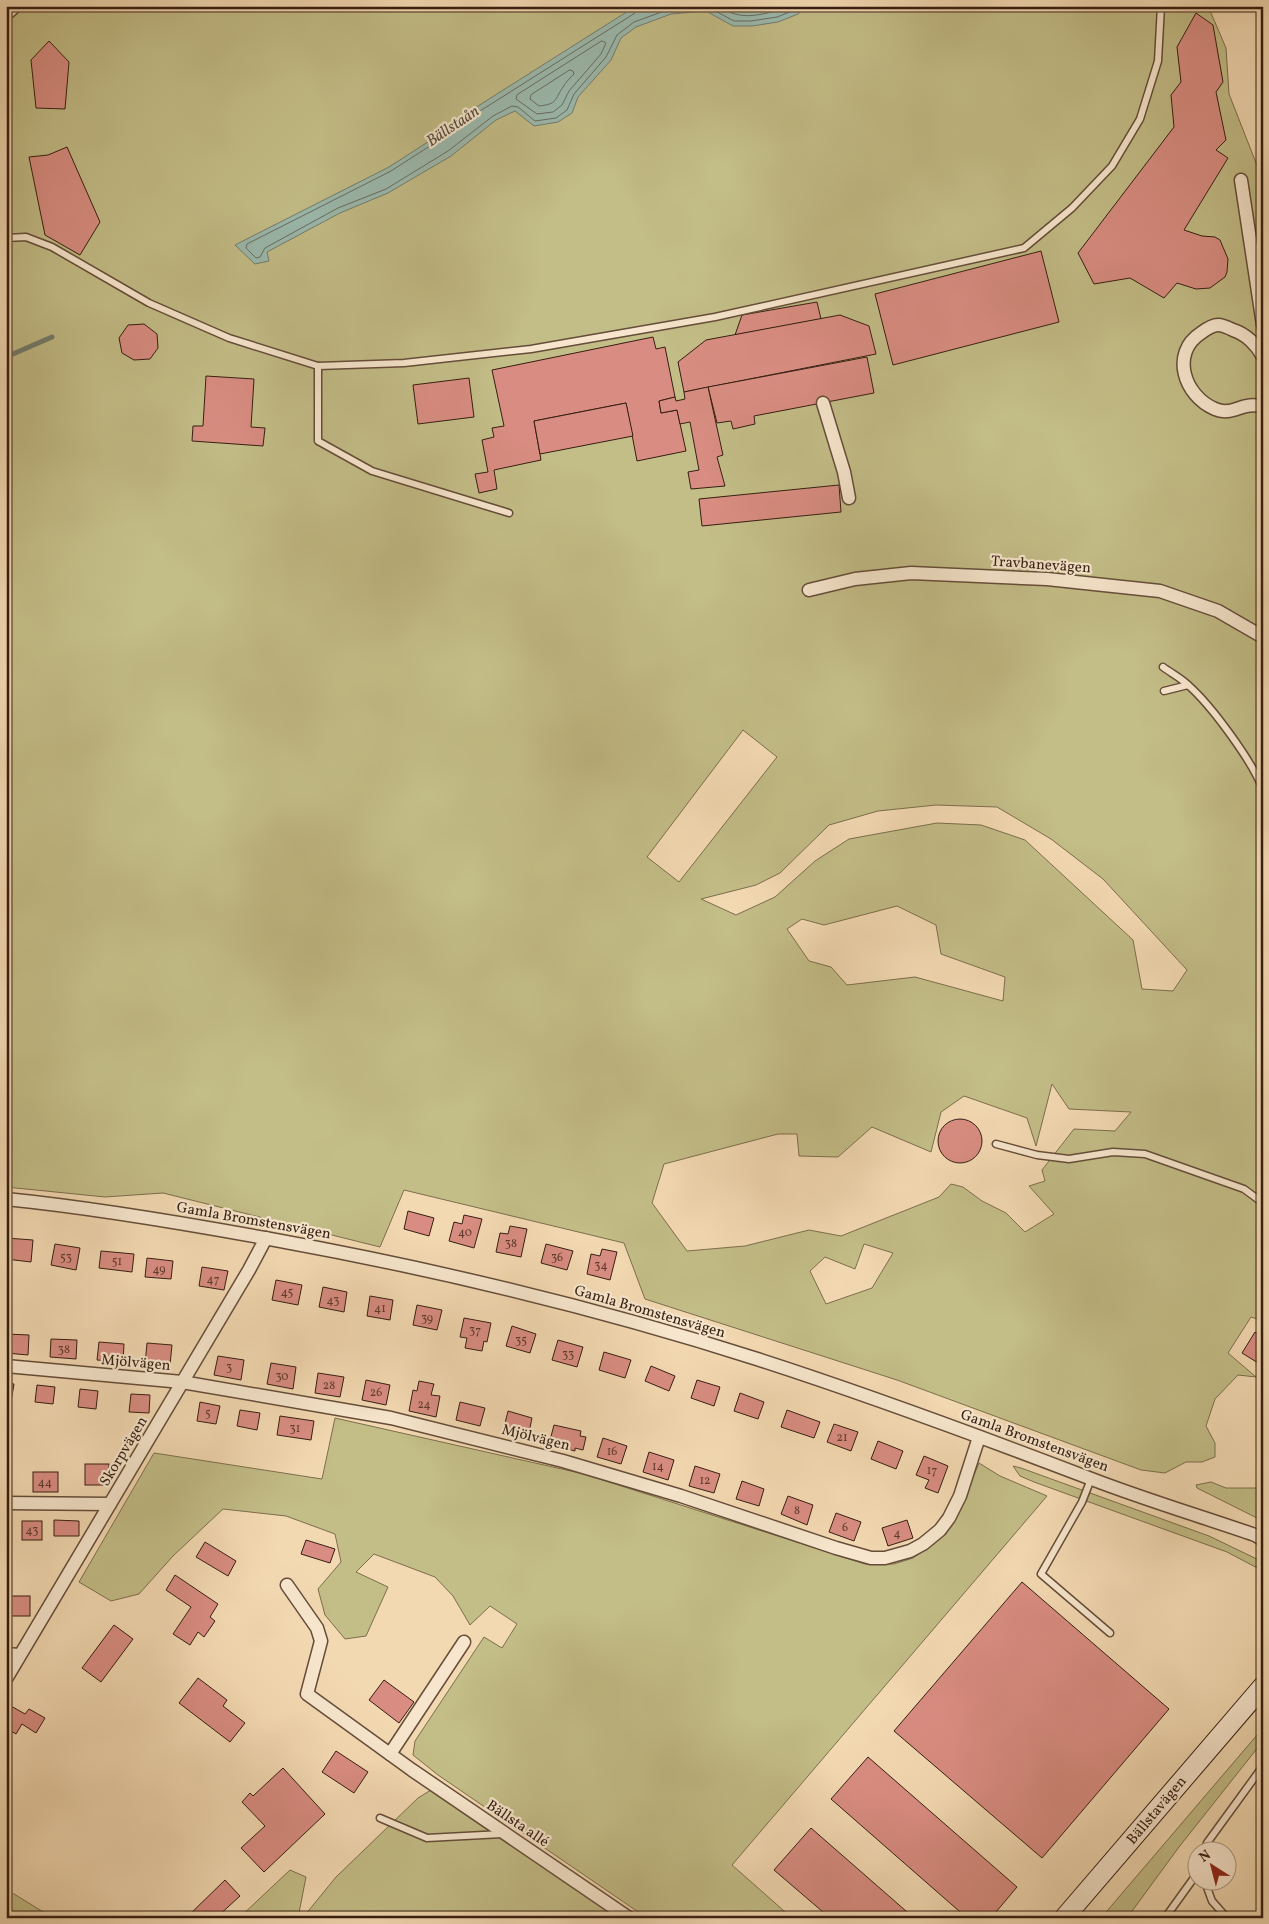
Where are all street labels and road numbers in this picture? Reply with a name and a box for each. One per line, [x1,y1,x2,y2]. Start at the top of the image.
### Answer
street label: Travbanevägen [990,552,1092,579]
street label: Gamla Bromstensvägen [175,1198,333,1245]
street label: Gamla Bromstensvägen [572,1281,728,1344]
street label: Mjölvägen [100,1350,172,1377]
street label: Gamla Bromstensvägen [957,1405,1112,1478]
street label: Skorpvägen [95,1413,153,1491]
street label: Mjölvägen [499,1420,572,1457]
street label: Bällstavägen [1122,1772,1192,1850]
street label: Bällsta allé [482,1796,553,1853]

